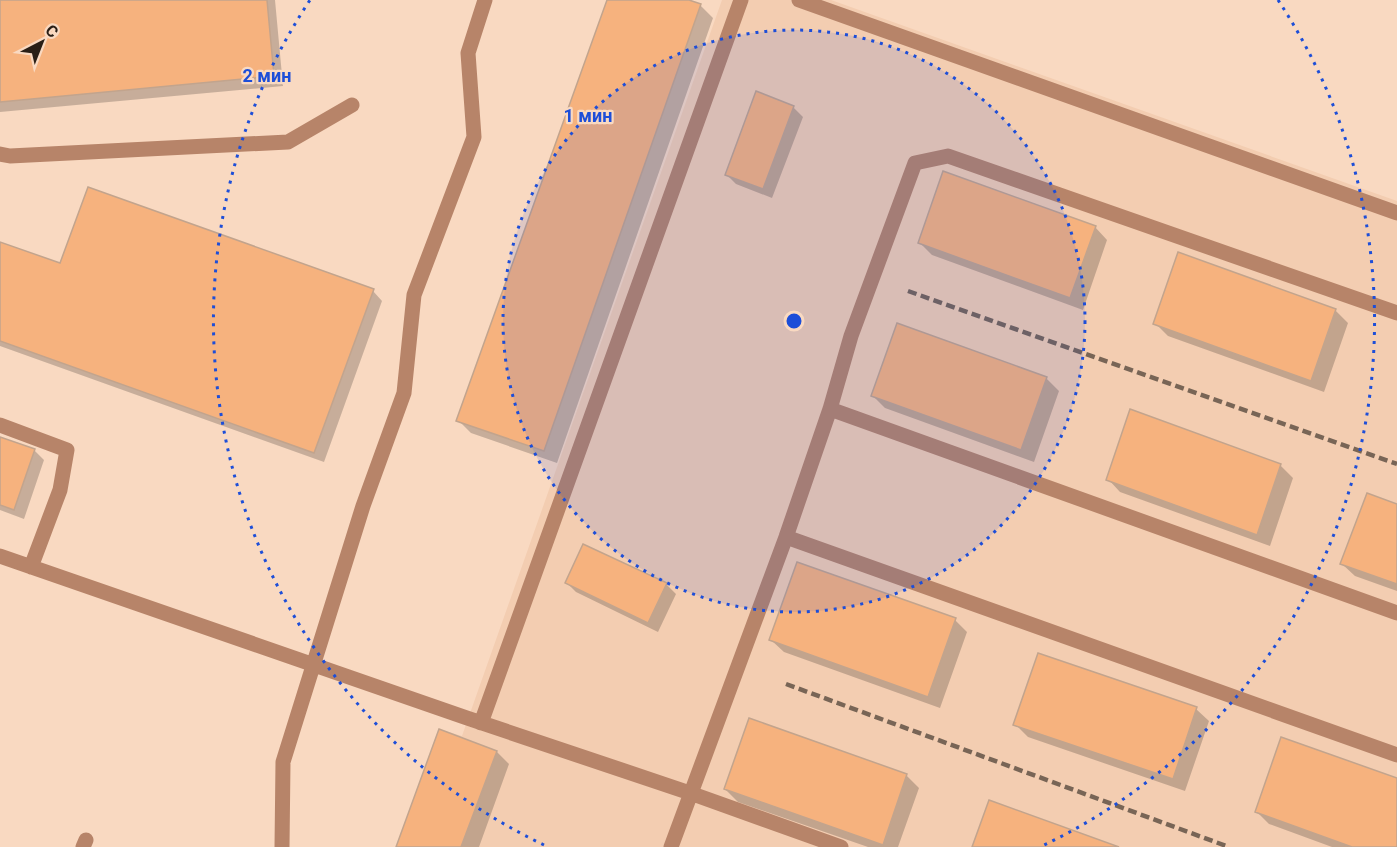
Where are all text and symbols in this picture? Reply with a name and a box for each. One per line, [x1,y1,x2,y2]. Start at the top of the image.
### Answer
north arrow [12,12,72,72]
text: С [41,21,62,42]
text: 2 мин [243,65,291,86]
text: 1 мин [564,105,612,126]
centre of rings [784,311,804,331]

